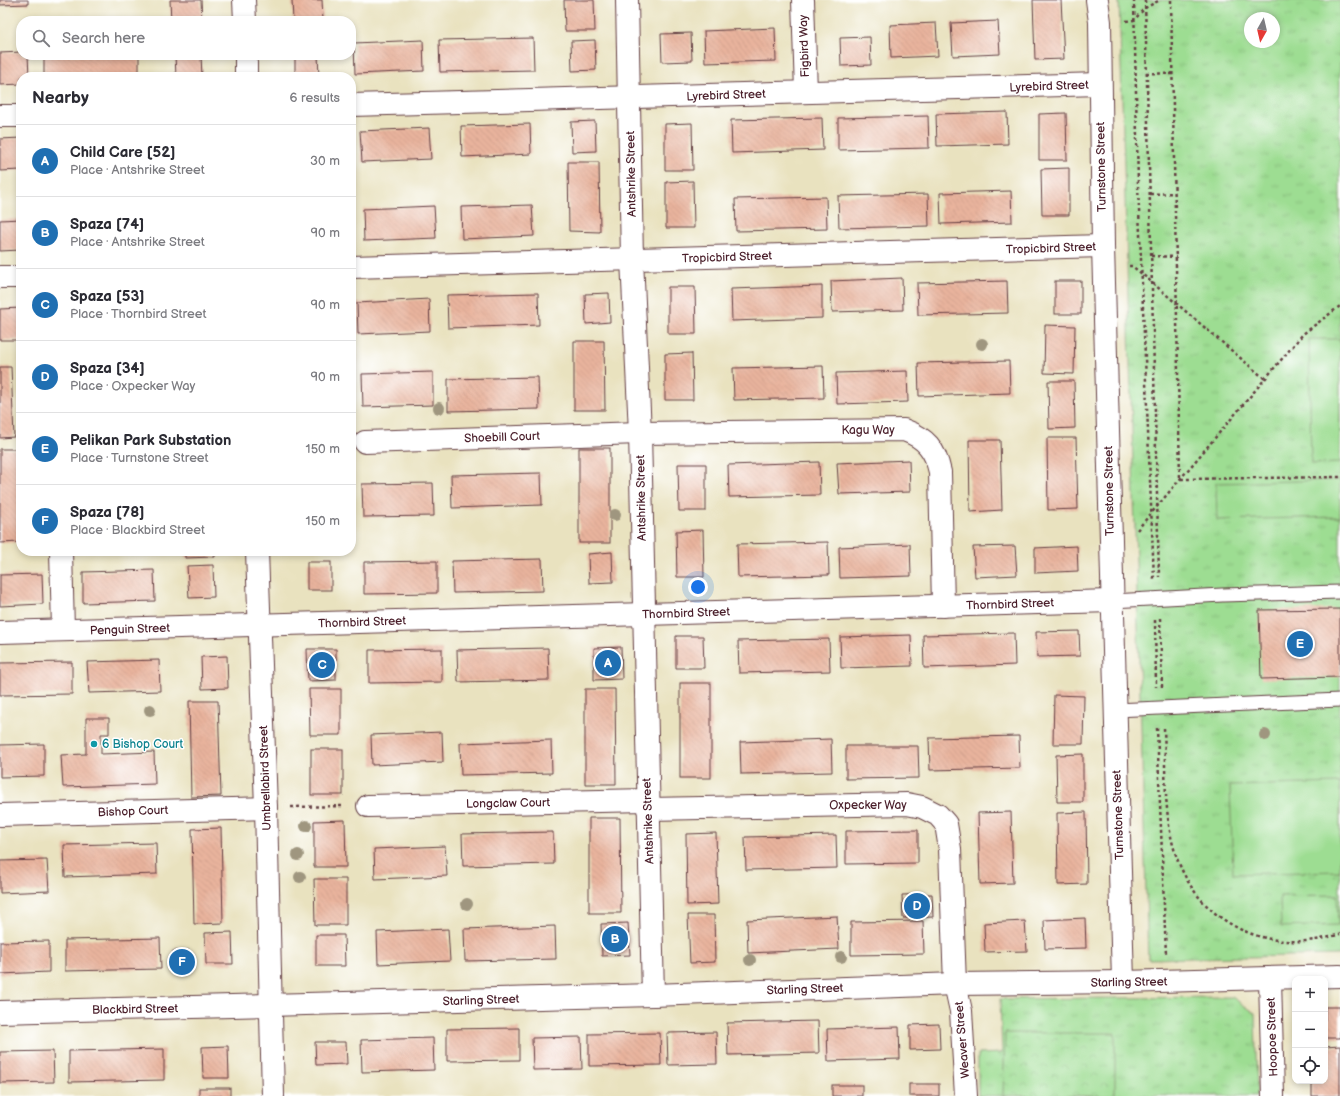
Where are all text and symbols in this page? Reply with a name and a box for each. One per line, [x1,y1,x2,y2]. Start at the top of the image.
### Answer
north arrow [1244,12,1280,48]
street label: Figbird Way [796,14,813,78]
search box [16,16,356,60]
icon: search [30,27,52,49]
text: Search here [62,29,145,48]
street label: Lyrebird Street [1009,78,1089,95]
street label: Lyrebird Street [686,87,766,104]
text: Nearby [32,88,89,108]
text: 6 results [290,90,340,106]
street label: Turnstone Street [1093,122,1110,212]
street label: Antshrike Street [623,130,640,217]
text: Child Care [52] [70,143,175,162]
text: A [41,153,49,169]
text: 30 m [310,153,340,169]
text: Place · Antshrike Street [70,162,205,178]
text: Spaza [74] [70,215,144,234]
text: B [40,225,50,241]
text: 90 m [311,225,340,241]
text: Place · Antshrike Street [70,234,205,250]
street label: Tropicbird Street [1006,239,1097,258]
street label: Tropicbird Street [682,248,773,267]
text: Spaza [53] [70,287,144,306]
text: C [40,297,50,313]
text: 90 m [311,297,340,313]
text: Place · Thornbird Street [70,306,206,322]
text: Spaza [34] [70,359,145,378]
text: D [40,369,50,385]
text: 90 m [311,369,340,385]
text: Place · Oxpecker Way [70,378,196,394]
street label: Kagu Way [841,423,895,438]
street label: Shoebill Court [464,429,541,446]
text: Pelikan Park Substation [70,431,231,450]
text: E [41,441,49,457]
text: 150 m [306,441,340,457]
street label: Turnstone Street [1101,446,1118,536]
text: Place · Turnstone Street [70,450,209,466]
street label: Antshrike Street [633,454,650,541]
text: Spaza [78] [70,503,144,522]
text: F [41,513,49,529]
text: 150 m [306,513,340,529]
text: Place · Blackbird Street [70,522,205,538]
your location [688,577,708,597]
street label: Thornbird Street [966,595,1055,614]
street label: Thornbird Street [642,604,731,623]
street label: Thornbird Street [318,613,407,632]
street label: Penguin Street [90,621,171,638]
pin: E [1287,629,1313,659]
pin: A [595,648,621,678]
pin: C [309,650,335,680]
street label: Umbrellabird Street [256,725,275,831]
place label: 6 Bishop Court [102,737,184,752]
marker: 6 Bishop Court [89,739,99,749]
street label: Turnstone Street [1109,769,1128,860]
street label: Antshrike Street [639,777,657,864]
street label: Longclaw Court [466,795,551,812]
street label: Oxpecker Way [829,798,907,813]
street label: Bishop Court [97,803,169,820]
pin: D [904,891,930,921]
pin: B [602,924,628,954]
pin: F [169,947,195,977]
street label: Starling Street [1090,974,1168,991]
map controls [1292,976,1328,1084]
button: + [1292,976,1328,1012]
street label: Starling Street [766,981,844,998]
street label: Starling Street [442,992,520,1009]
street label: Hoopoe Street [1264,997,1281,1077]
street label: Blackbird Street [92,1001,179,1018]
street label: Weaver Street [952,1001,973,1079]
button: − [1292,1012,1328,1048]
button: locate [1292,1048,1328,1084]

